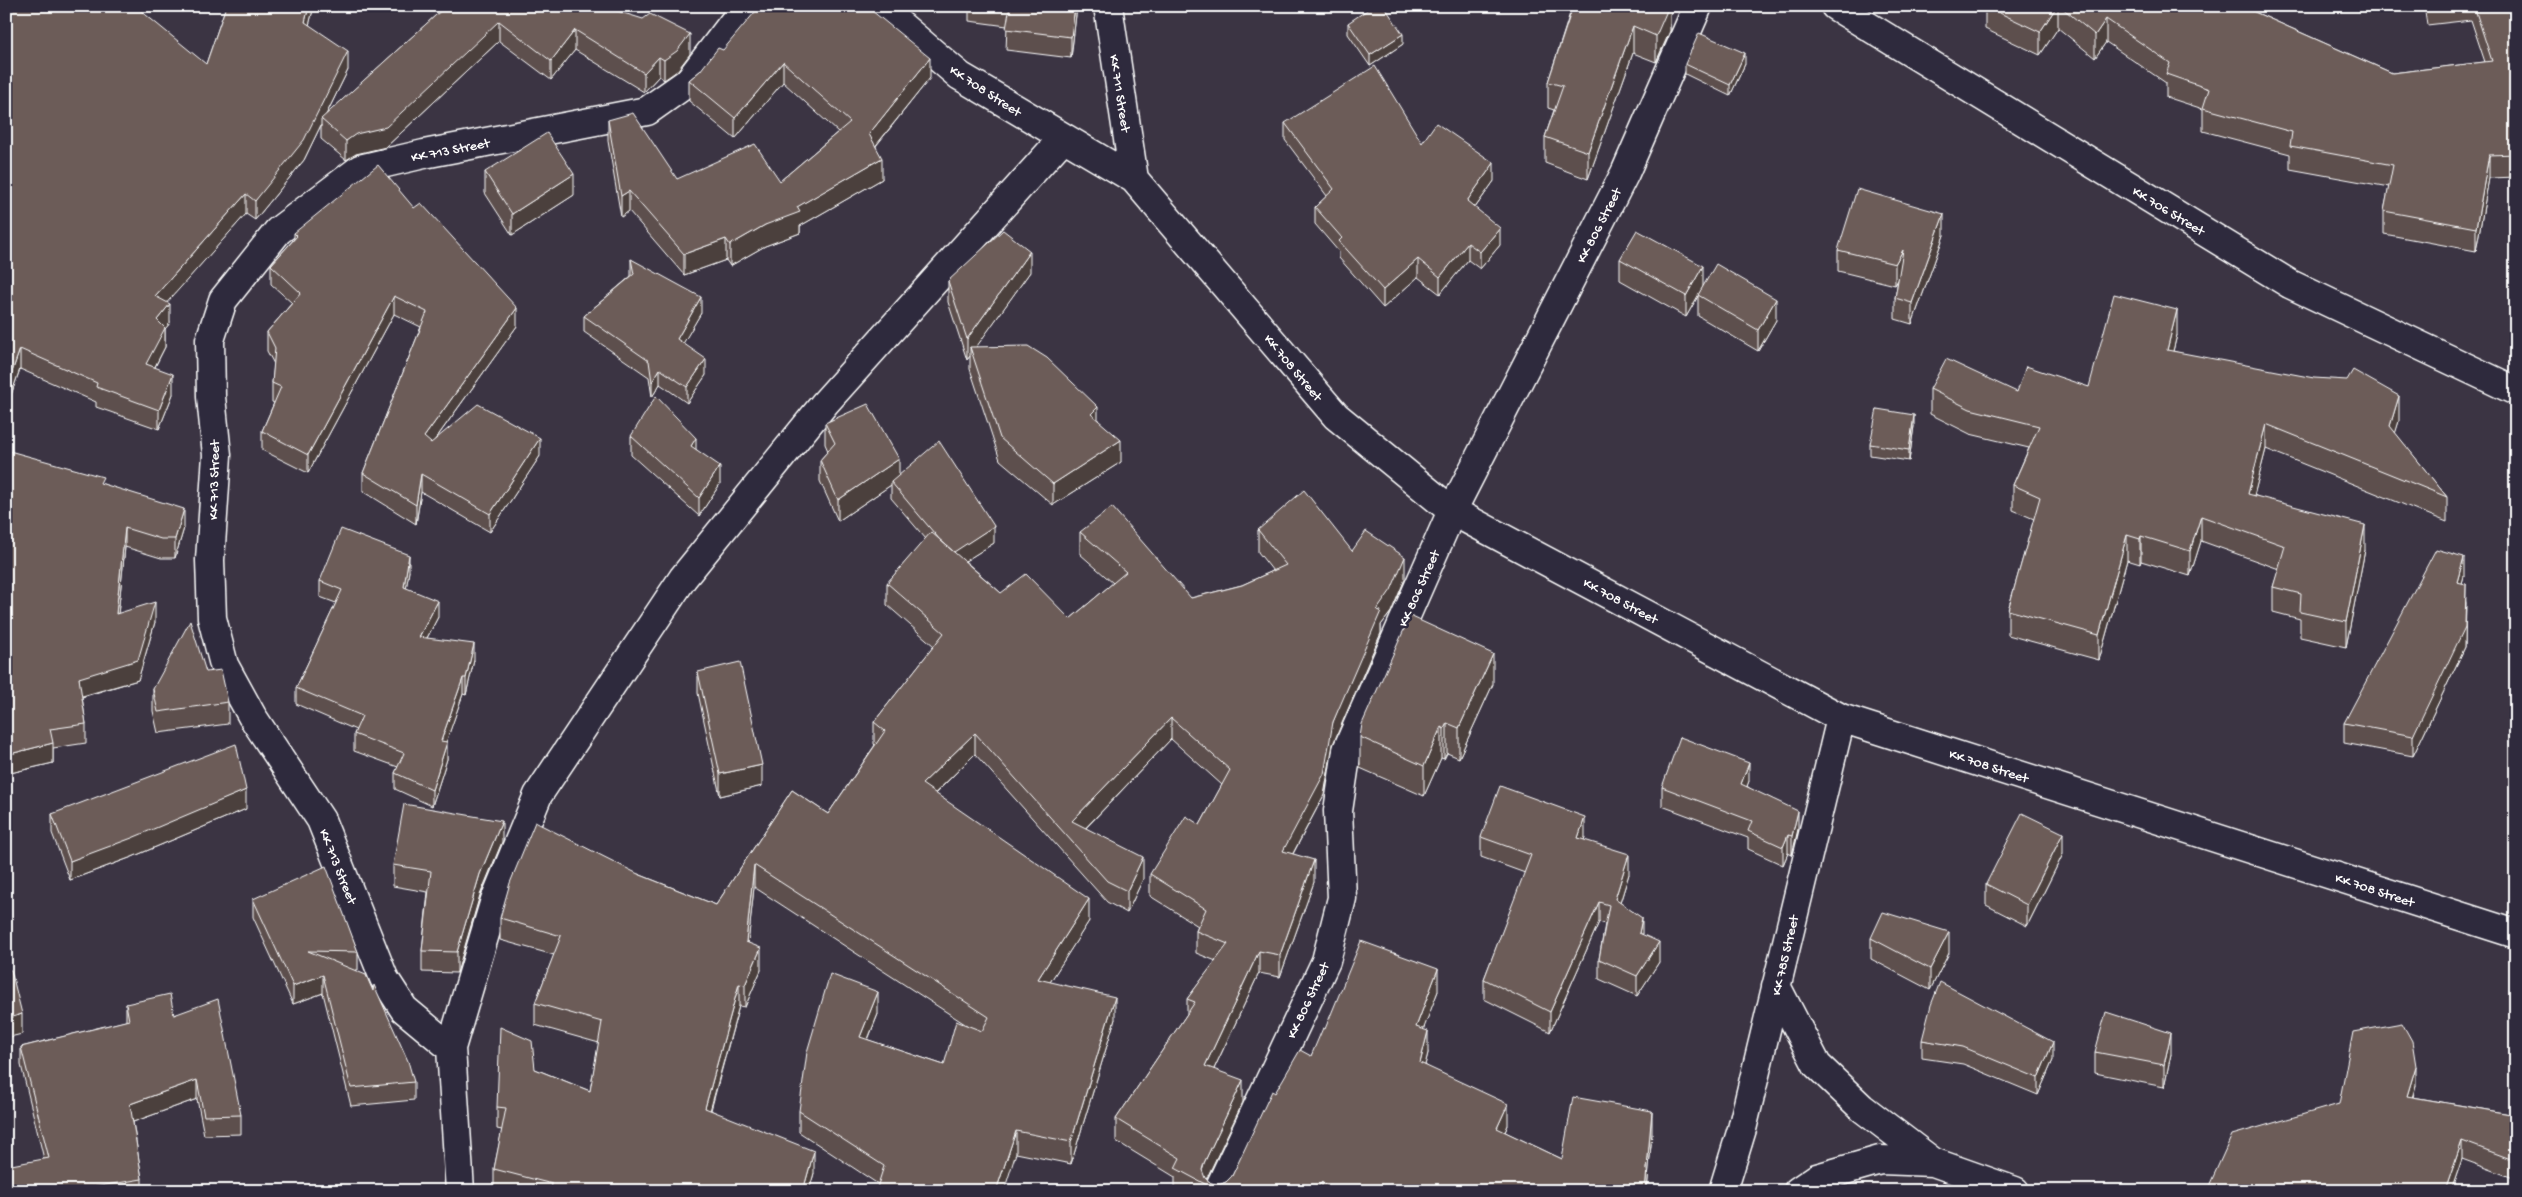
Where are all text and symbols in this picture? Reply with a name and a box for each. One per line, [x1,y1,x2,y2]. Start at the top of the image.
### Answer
street label: KK 711 Street [1104,54,1133,134]
street label: KK 708 Street [945,63,1025,122]
street label: KK 713 Street [410,135,492,167]
street label: KK 706 Street [2128,184,2208,241]
street label: KK 806 Street [1574,185,1627,267]
street label: KK 708 Street [1259,332,1326,407]
street label: KK 713 Street [206,439,225,520]
street label: KK 806 Street [1396,547,1445,630]
street label: KK 708 Street [1580,575,1661,630]
street label: KK 708 Street [1946,747,2031,789]
street label: KK 713 Street [314,827,360,908]
street label: KK 708 Street [2332,871,2417,913]
street label: KK 785 Street [1769,913,1804,997]
street label: KK 806 Street [1284,959,1335,1042]

